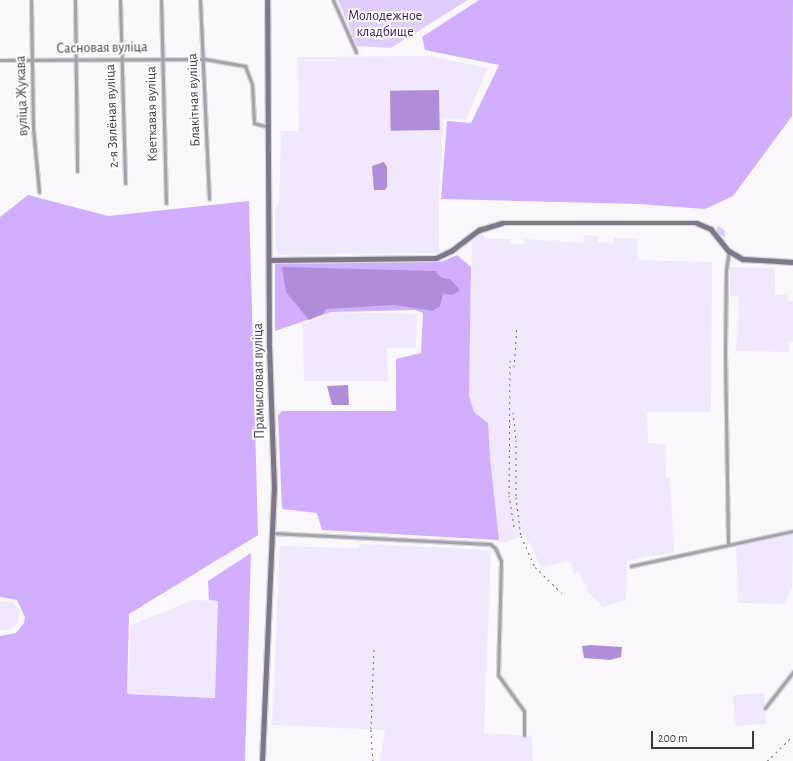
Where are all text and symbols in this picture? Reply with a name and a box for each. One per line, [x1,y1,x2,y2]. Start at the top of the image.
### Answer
park label: Молодежное кладбище [348,8,422,40]
street label: Сасновая вуліца [56,39,148,57]
street label: Блакітная вуліца [184,53,204,147]
street label: вуліца Жукава [12,55,32,137]
street label: 2-я Зялёная вуліца [102,64,122,168]
street label: Кветкавая вуліца [143,66,161,162]
street label: Прамысловая вуліца [250,323,268,439]
scale bar [653,723,756,749]
text: 200 m [658,732,688,744]

